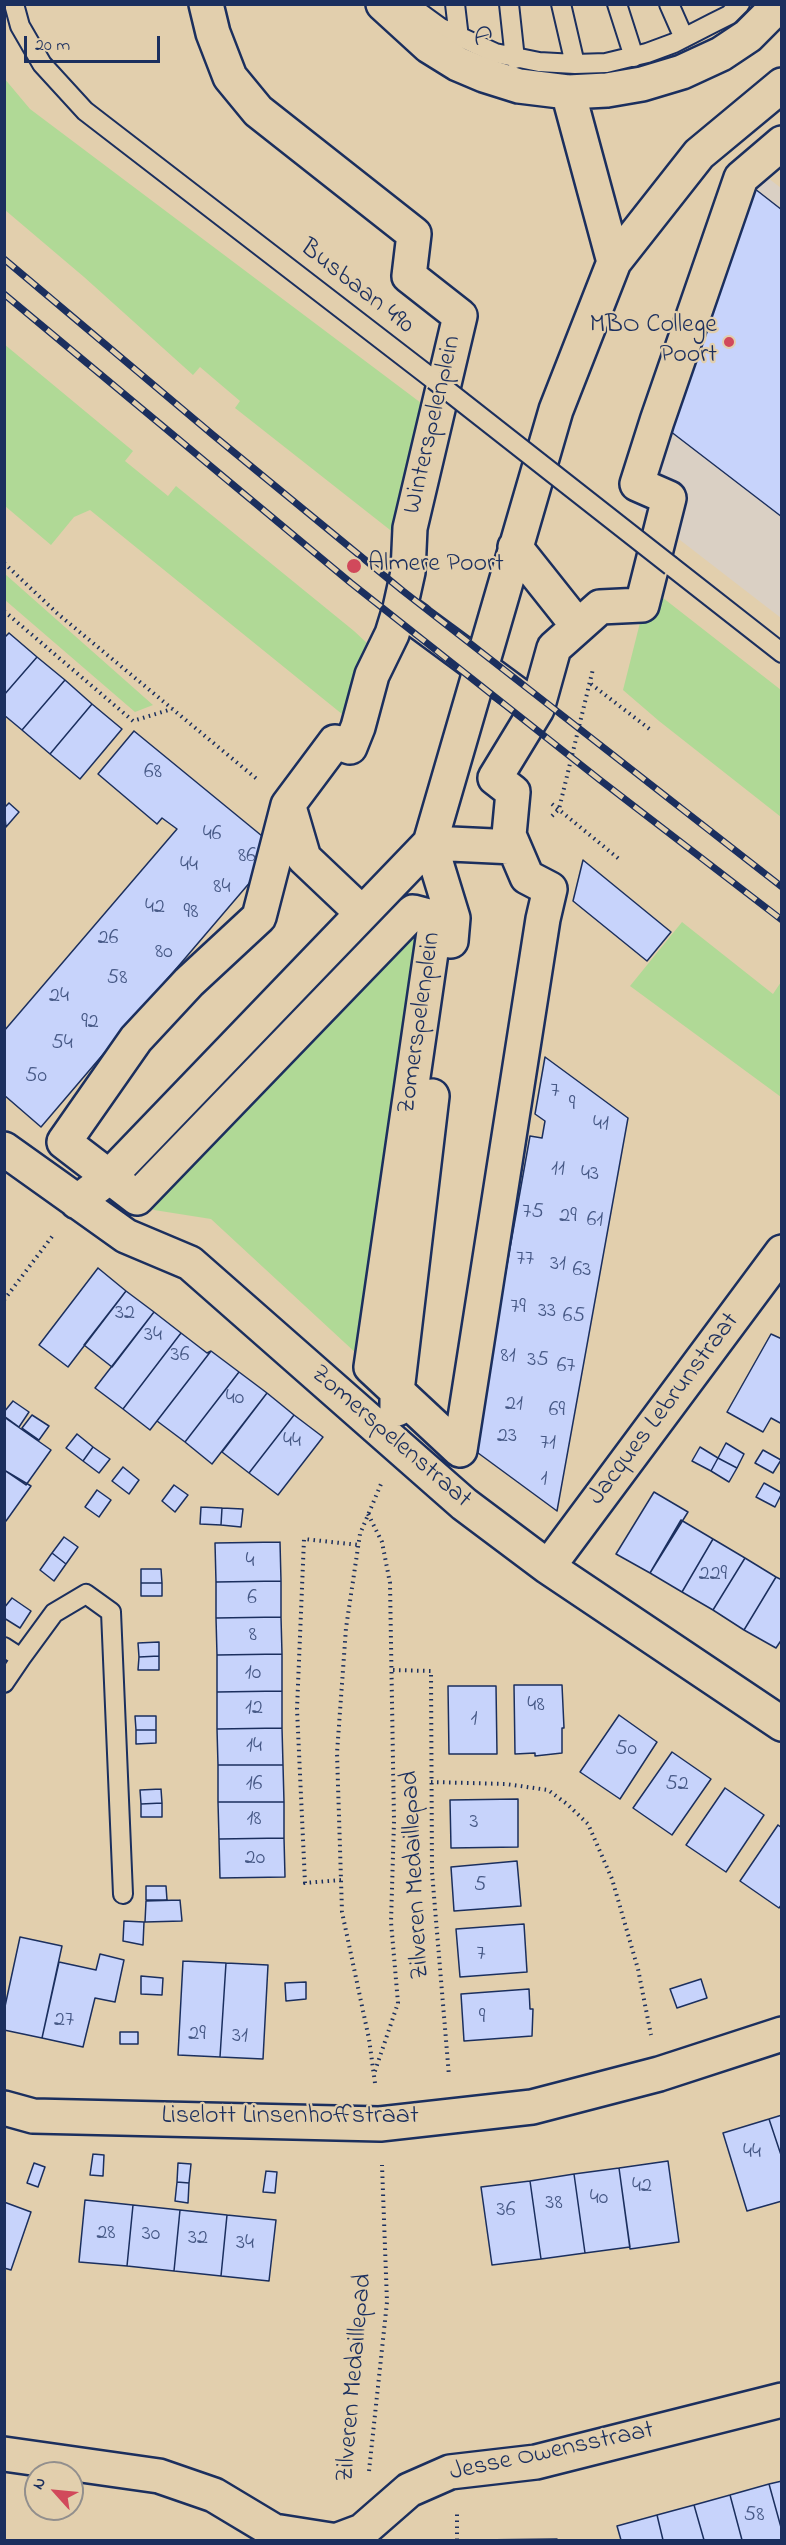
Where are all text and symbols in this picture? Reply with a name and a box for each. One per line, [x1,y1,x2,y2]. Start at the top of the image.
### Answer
street label: D [470,23,504,45]
scale bar [27,24,164,62]
text: 20 m [35,33,70,59]
street label: Busbaan 490 [293,234,419,342]
place label: MBO College Poort [589,311,717,372]
street label: Winterspelenplein [398,333,470,517]
marker: MBO College Poort [722,335,736,349]
place label: Almere Poort [368,550,504,582]
marker: Almere Poort [345,557,363,575]
house number: 68 [144,760,162,786]
house number: 46 [203,822,221,848]
house number: 86 [238,844,256,870]
house number: 44 [180,853,198,879]
house number: 84 [213,875,231,901]
house number: 42 [145,895,165,921]
house number: 98 [184,900,198,926]
house number: 26 [98,926,118,952]
street label: Zomerspelenplein [393,930,449,1116]
house number: 80 [155,940,173,966]
house number: 58 [107,966,127,992]
house number: 24 [49,984,69,1010]
house number: 92 [81,1010,99,1036]
house number: 54 [51,1031,73,1057]
house number: 50 [25,1064,47,1090]
house number: 7 [550,1079,560,1105]
house number: 9 [569,1092,575,1118]
house number: 41 [593,1112,609,1138]
house number: 11 [551,1157,565,1183]
house number: 43 [581,1162,599,1188]
house number: 75 [522,1200,544,1226]
house number: 29 [559,1204,577,1230]
house number: 61 [587,1208,603,1234]
house number: 77 [516,1247,534,1273]
house number: 31 [550,1252,566,1278]
house number: 63 [573,1258,591,1284]
house number: 79 [510,1295,526,1321]
house number: 33 [538,1299,556,1325]
house number: 32 [115,1301,135,1327]
house number: 65 [563,1304,585,1330]
street label: Jacques Lebrunstraat [582,1308,748,1512]
house number: 34 [144,1323,162,1349]
house number: 36 [171,1343,189,1369]
house number: 81 [500,1344,516,1370]
house number: 35 [527,1348,549,1374]
house number: 67 [557,1354,575,1380]
street label: Zomerspelenstraat [303,1360,477,1516]
house number: 40 [226,1386,244,1412]
house number: 21 [505,1392,523,1418]
house number: 69 [549,1398,565,1424]
house number: 23 [497,1424,517,1450]
house number: 44 [283,1429,301,1455]
house number: 71 [540,1431,556,1457]
house number: 1 [541,1467,547,1493]
house number: 4 [245,1549,255,1575]
house number: 229 [699,1562,727,1588]
house number: 6 [247,1586,257,1612]
house number: 8 [249,1623,257,1649]
house number: 10 [245,1661,261,1687]
house number: 48 [527,1693,545,1719]
house number: 12 [245,1696,263,1722]
house number: 1 [471,1707,477,1733]
house number: 14 [246,1734,262,1760]
house number: 50 [615,1737,637,1763]
street label: Zilveren Medaillepad [396,1770,438,1980]
house number: 16 [246,1772,262,1798]
house number: 52 [665,1772,689,1798]
house number: 18 [246,1807,262,1833]
house number: 3 [469,1810,479,1836]
house number: 20 [245,1846,265,1872]
house number: 5 [474,1873,486,1899]
house number: 7 [476,1942,486,1968]
house number: 9 [479,2005,485,2031]
house number: 27 [54,2008,74,2034]
house number: 29 [188,2022,206,2048]
house number: 31 [232,2024,248,2050]
street label: Liselott Linsenhoffstraat [161,2102,419,2134]
house number: 44 [743,2140,761,2166]
house number: 42 [632,2174,652,2200]
house number: 40 [590,2186,608,2212]
house number: 38 [545,2191,563,2217]
house number: 36 [497,2198,515,2224]
house number: 28 [96,2221,116,2247]
house number: 30 [142,2222,160,2248]
house number: 32 [188,2226,208,2252]
house number: 34 [236,2231,254,2257]
street label: Zilveren Medaillepad [331,2272,381,2484]
street label: Jesse Owensstraat [447,2416,657,2490]
north arrow [24,2461,84,2521]
text: N [27,2473,53,2494]
house number: 58 [744,2503,764,2529]

